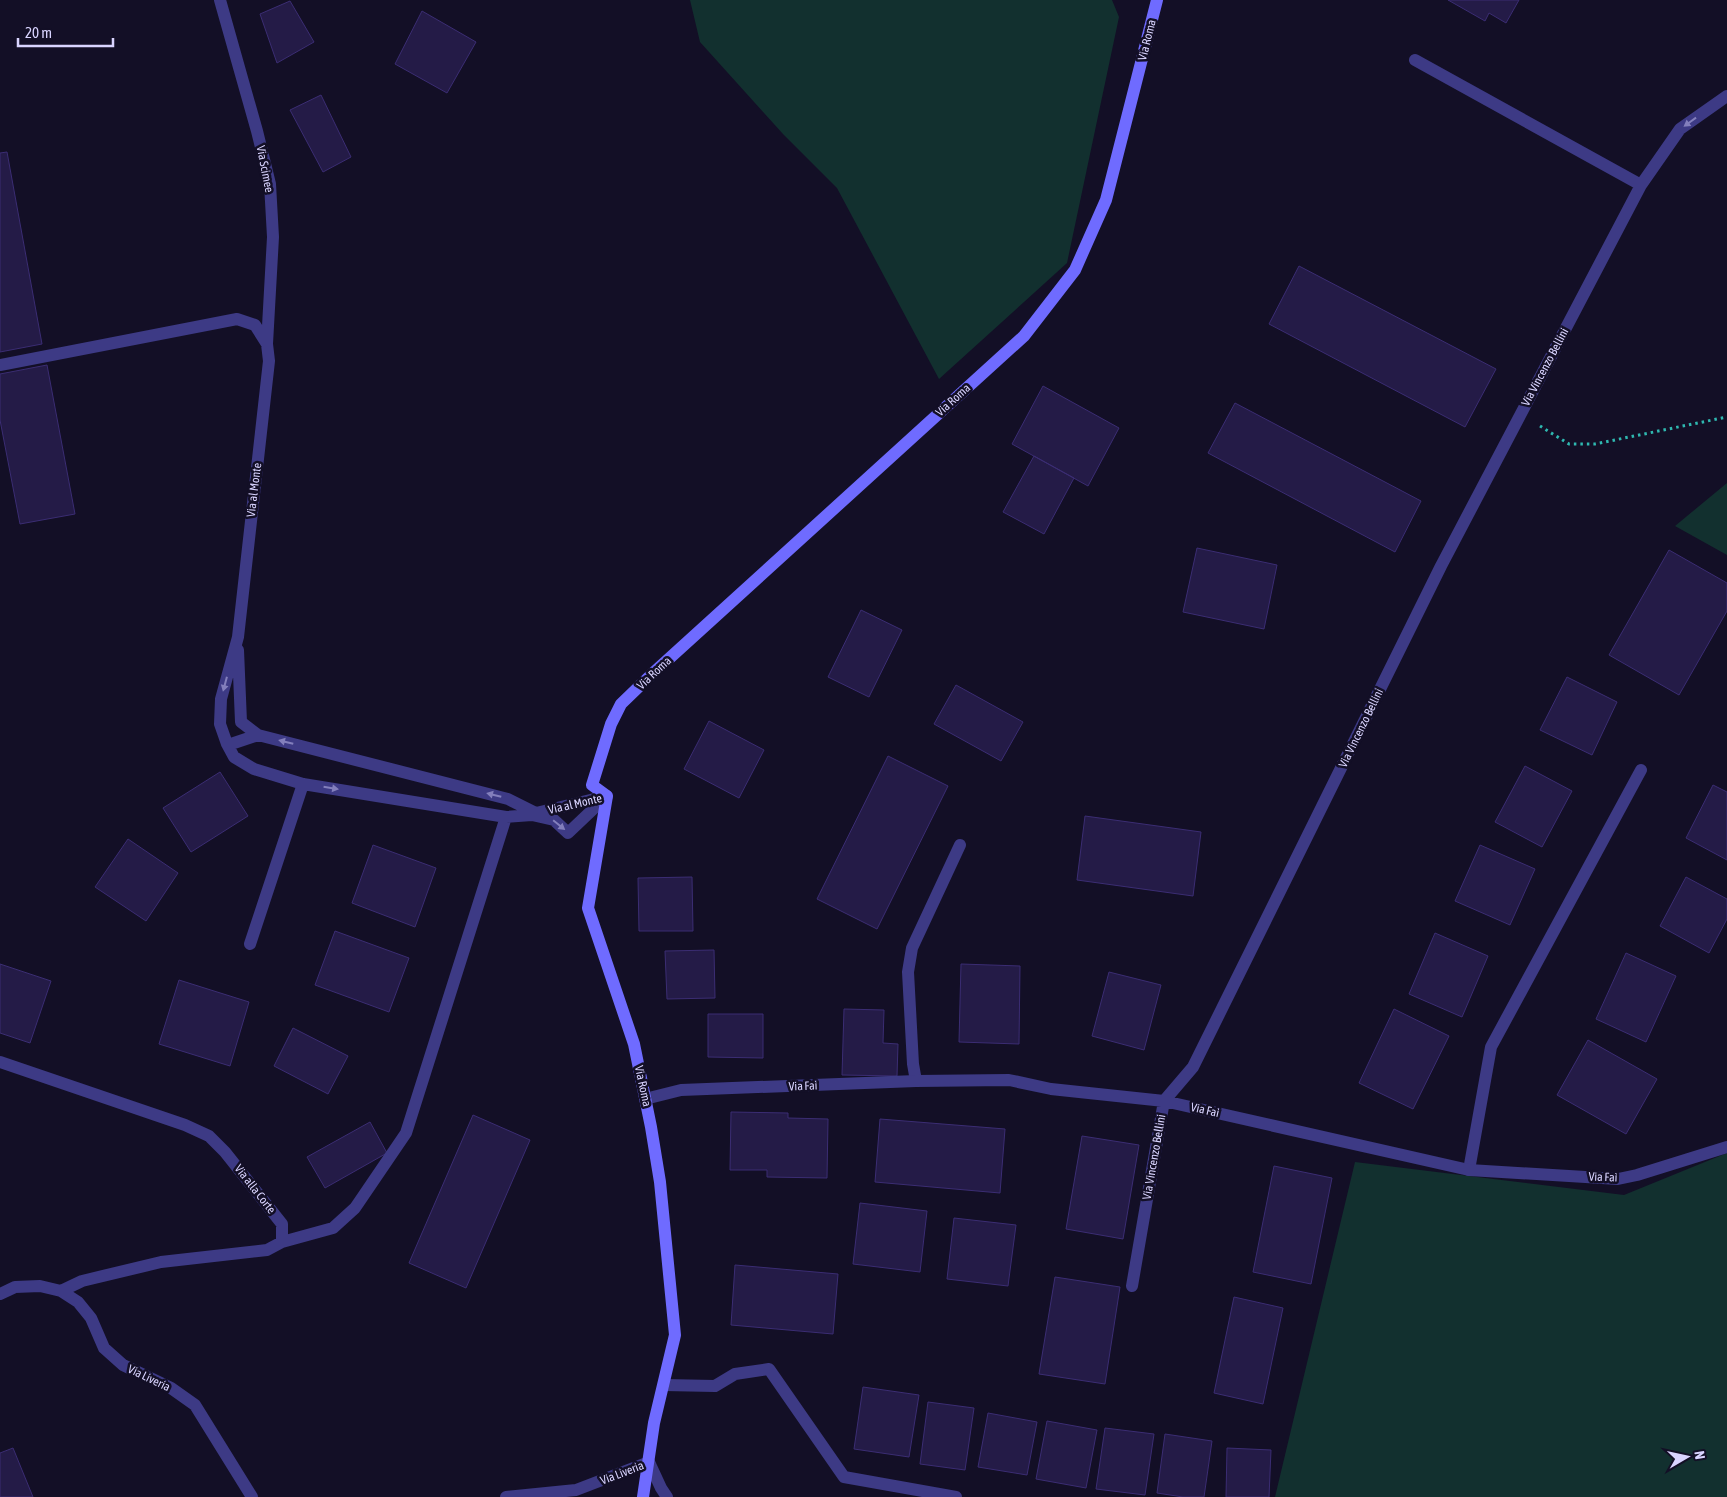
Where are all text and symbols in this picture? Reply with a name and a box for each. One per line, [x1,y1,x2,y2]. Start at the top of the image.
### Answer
scale bar [18,15,112,47]
street label: Via Roma [1135,18,1159,62]
text: 20 m [25,24,52,41]
one-way arrow [1683,117,1697,127]
street label: Via Scimee [254,144,276,194]
street label: Via Vincenzo Bellini [1519,326,1571,408]
street label: Via Roma [933,381,973,419]
street label: Via al Monte [244,462,264,518]
street label: Via Roma [634,654,674,692]
one-way arrow [221,676,229,691]
street label: Via Vincenzo Bellini [1336,686,1386,770]
one-way arrow [278,737,293,745]
one-way arrow [324,785,340,793]
one-way arrow [486,791,501,799]
street label: Via al Monte [547,791,603,817]
one-way arrow [552,820,565,831]
street label: Via Roma [632,1064,654,1108]
street label: Via Faì [788,1078,818,1093]
street label: Via Faì [1189,1100,1221,1120]
street label: Via Vincenzo Bellini [1140,1113,1168,1201]
street label: Via alla Corte [232,1162,278,1216]
street label: Via Faì [1588,1170,1618,1185]
street label: Via Liveria [126,1362,172,1394]
north arrow [1662,1432,1712,1482]
text: N [1691,1450,1708,1460]
street label: Via Liveria [598,1458,646,1488]

